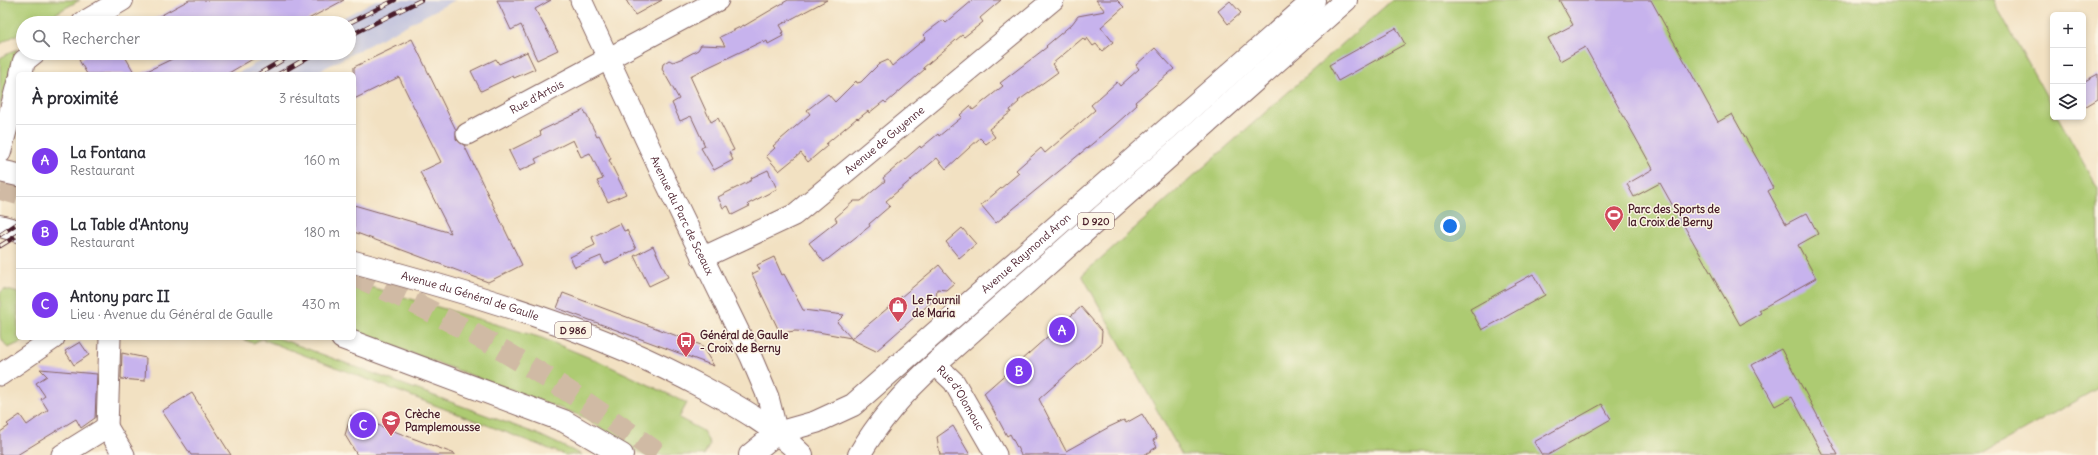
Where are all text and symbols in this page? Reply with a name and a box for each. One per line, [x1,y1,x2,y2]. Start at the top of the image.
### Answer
map controls [2050,12,2086,120]
button: + [2050,12,2086,48]
search box [16,16,356,60]
icon: search [30,27,52,49]
text: Rechercher [62,29,140,48]
button: − [2050,48,2086,84]
street label: Rue d'Artois [507,77,566,117]
button: layers [2050,84,2086,120]
text: À proximité [32,87,118,109]
text: 3 résultats [279,90,340,107]
street label: Avenue de Guyenne [842,103,927,177]
text: La Fontana [70,143,146,162]
text: A [41,152,49,169]
text: 160 m [304,152,340,169]
street label: Avenue du Parc de Sceaux [647,154,717,278]
text: Restaurant [70,162,135,179]
place label: Parc des Sports de la Croix de Berny [1628,202,1720,230]
sports icon: Parc des Sports de la Croix de Berny [1603,204,1625,232]
street label: Avenue Raymond Aron [978,210,1073,296]
road number: D 920 [1078,213,1114,229]
text: La Table d'Antony [70,215,189,234]
your location [1440,216,1460,236]
text: B [41,224,49,241]
text: 180 m [304,224,340,241]
text: Restaurant [70,234,135,251]
street label: Avenue du Général de Gaulle [400,268,541,323]
text: Antony parc II [70,287,170,306]
place label: Le Fournil de Maria [912,293,960,320]
shop icon: Le Fournil de Maria [887,295,909,323]
text: C [41,296,49,313]
text: 430 m [302,296,340,313]
text: Lieu · Avenue du Général de Gaulle [70,306,273,323]
pin: A [1049,315,1075,345]
road number: D 986 [555,322,591,338]
place label: Général de Gaulle - Croix de Berny [700,328,788,356]
bus stop icon: Général de Gaulle - Croix de Berny [675,330,697,358]
pin: B [1006,356,1032,386]
street label: Rue d'Olomouc [934,363,987,433]
place label: Crèche Pamplemousse [405,407,480,435]
school or university icon: Crèche Pamplemousse [380,409,402,437]
pin: C [350,410,376,440]

